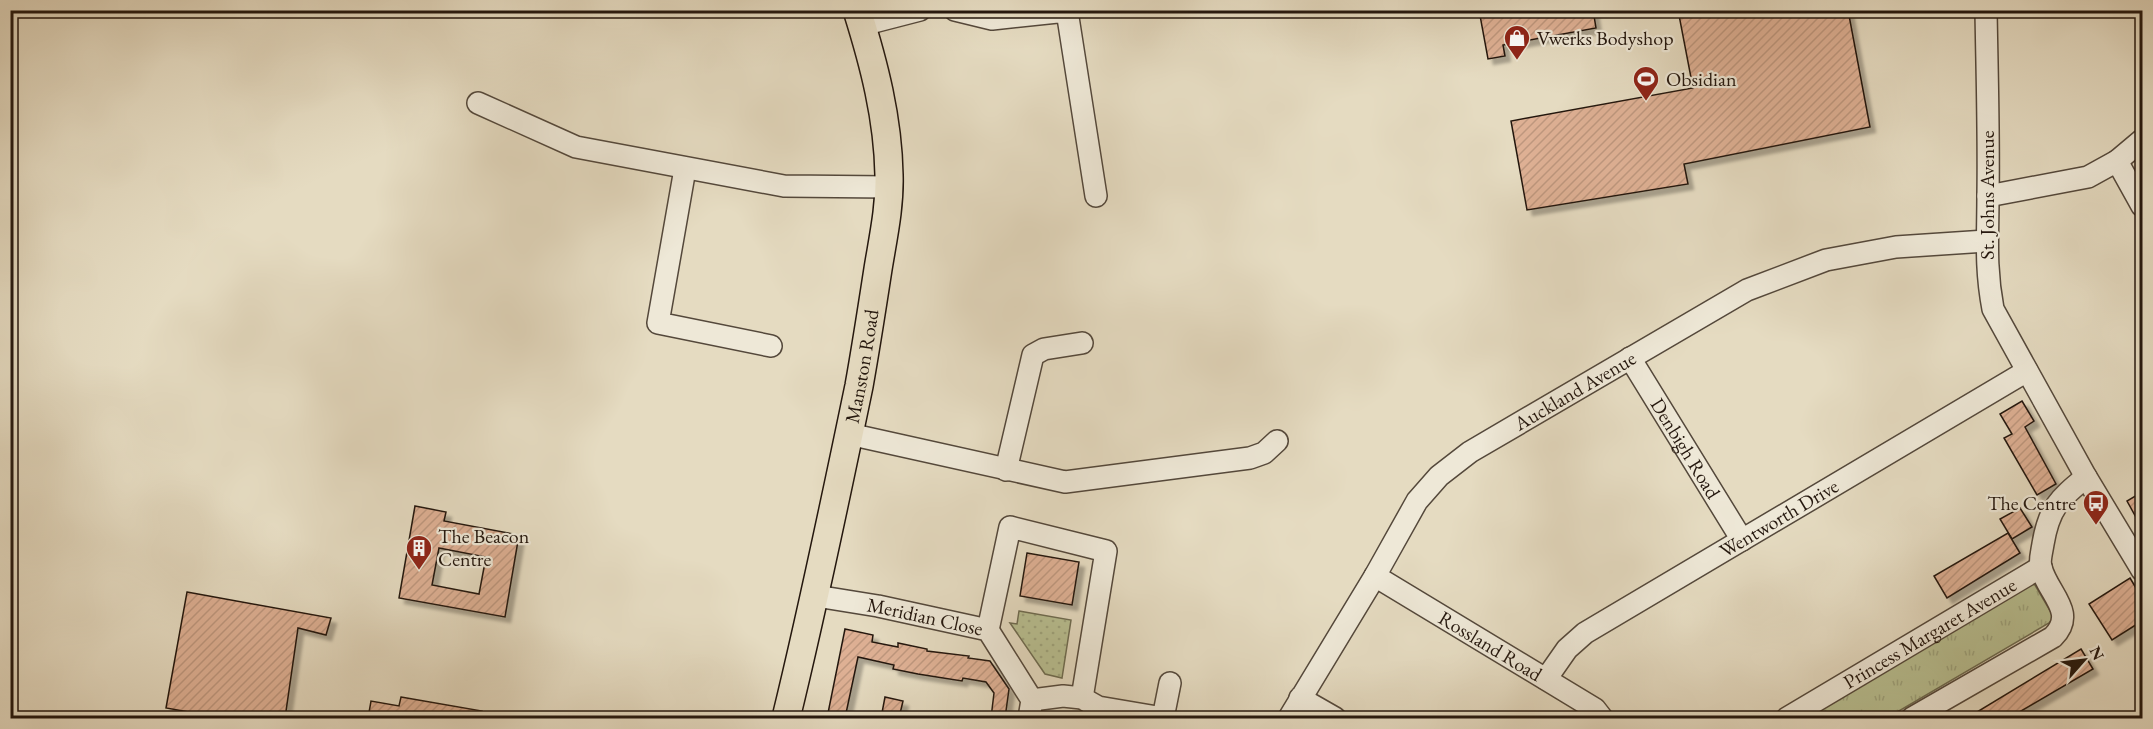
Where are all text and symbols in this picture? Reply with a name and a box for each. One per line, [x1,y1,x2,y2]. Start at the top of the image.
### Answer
shop icon: Vwerks Bodyshop [1502,23,1532,61]
place label: Vwerks Bodyshop [1537,25,1674,51]
sports icon: Obsidian [1631,64,1661,102]
place label: Obsidian [1666,66,1737,92]
street label: St. Johns Avenue [1974,130,2000,260]
street label: Manston Road [839,306,885,425]
street label: Auckland Avenue [1508,345,1641,437]
street label: Denbigh Road [1645,393,1727,504]
street label: Wentworth Drive [1714,473,1843,564]
bus stop icon: The Centre [2081,488,2111,526]
place label: The Centre [1987,490,2076,516]
place label: The Beacon Centre [438,523,530,572]
building icon: The Beacon Centre [404,533,434,571]
street label: Princess Margaret Avenue [1838,572,2021,695]
street label: Meridian Close [865,591,986,642]
street label: Rossland Road [1434,605,1548,688]
north arrow [2054,630,2114,690]
text: N [2084,643,2109,664]

